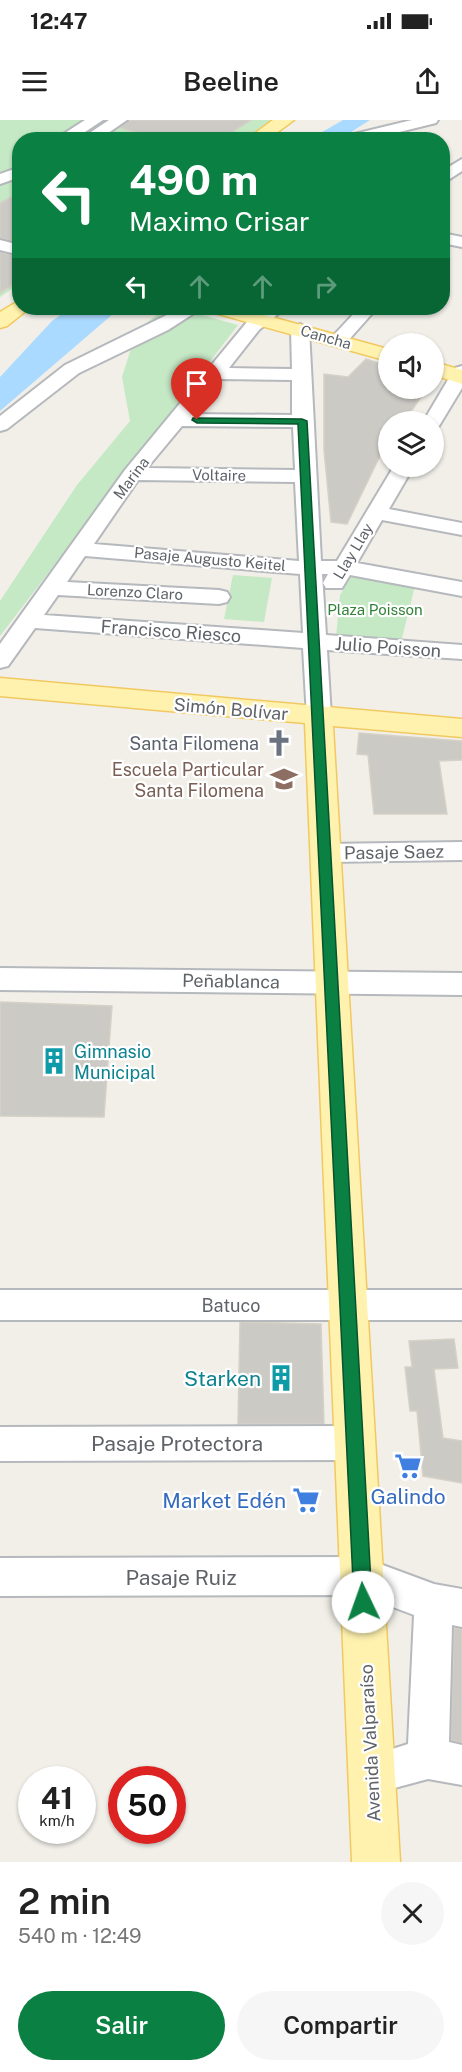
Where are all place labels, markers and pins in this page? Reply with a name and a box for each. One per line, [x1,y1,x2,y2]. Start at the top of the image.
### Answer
pin [171,358,222,420]
church icon: Santa Filomena [264,728,294,758]
place label: Santa Filomena [129,733,259,754]
place label: Escuela Particular Santa Filomena [112,759,264,801]
school or university icon: Escuela Particular Santa Filomena [269,764,299,794]
place label: Gimnasio Municipal [74,1041,156,1083]
building icon: Gimnasio Municipal [39,1046,69,1076]
building icon: Starken [266,1363,296,1393]
place label: Starken [184,1366,261,1391]
supermarket icon: Galindo [393,1451,423,1481]
place label: Galindo [370,1484,446,1509]
supermarket icon: Market Edén [291,1485,321,1515]
place label: Market Edén [162,1488,286,1513]

